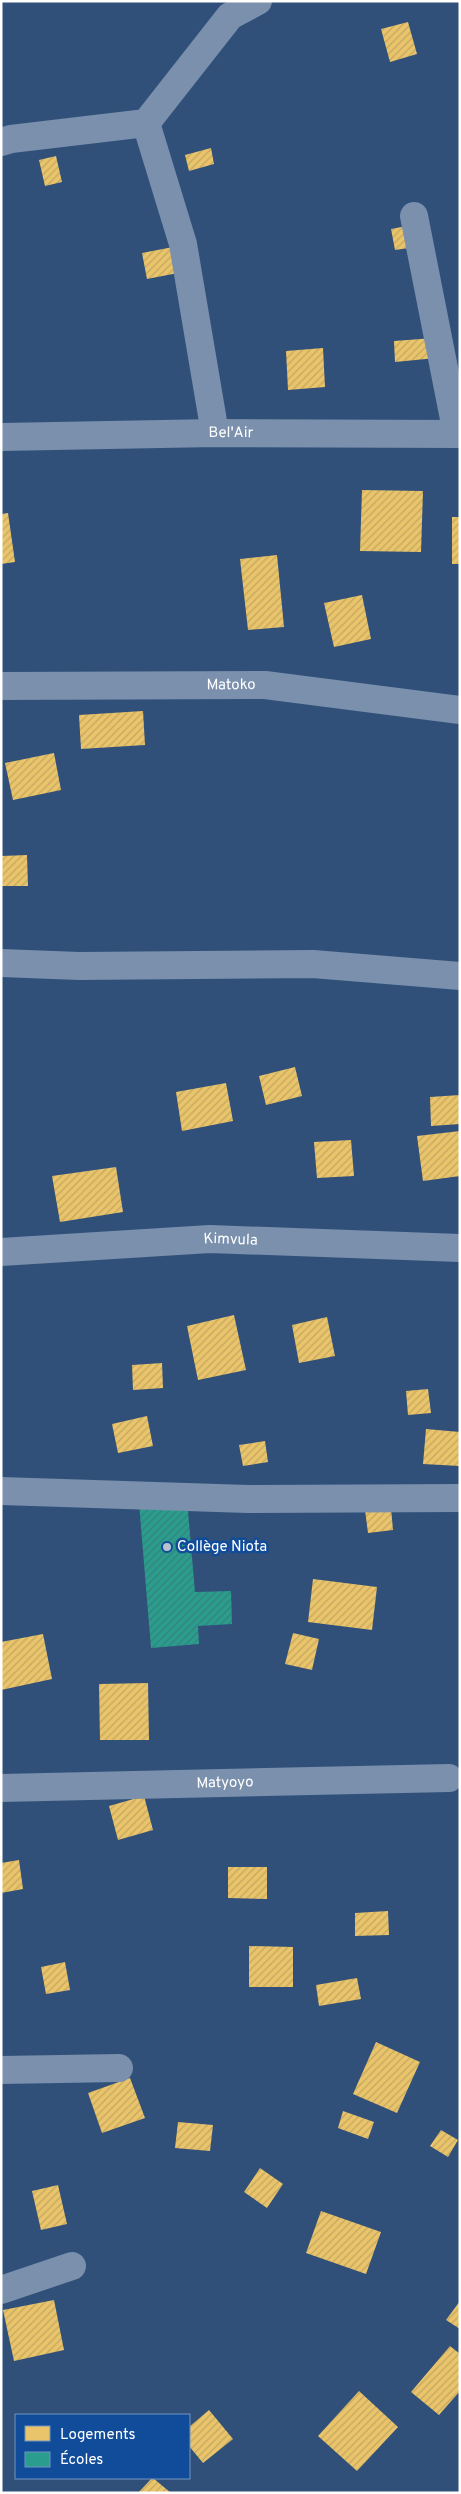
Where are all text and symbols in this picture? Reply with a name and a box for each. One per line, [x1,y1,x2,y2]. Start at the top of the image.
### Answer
street label: Bel'Air [208,423,254,443]
street label: Matoko [206,676,256,695]
street label: Kimvula [203,1229,258,1250]
place label: Collège Niota [177,1538,267,1557]
marker: Collège Niota [161,1541,173,1553]
street label: Matyoyo [196,1773,254,1793]
legend [15,2414,190,2479]
text: Logements [60,2426,136,2445]
text: Écoles [60,2450,103,2470]

